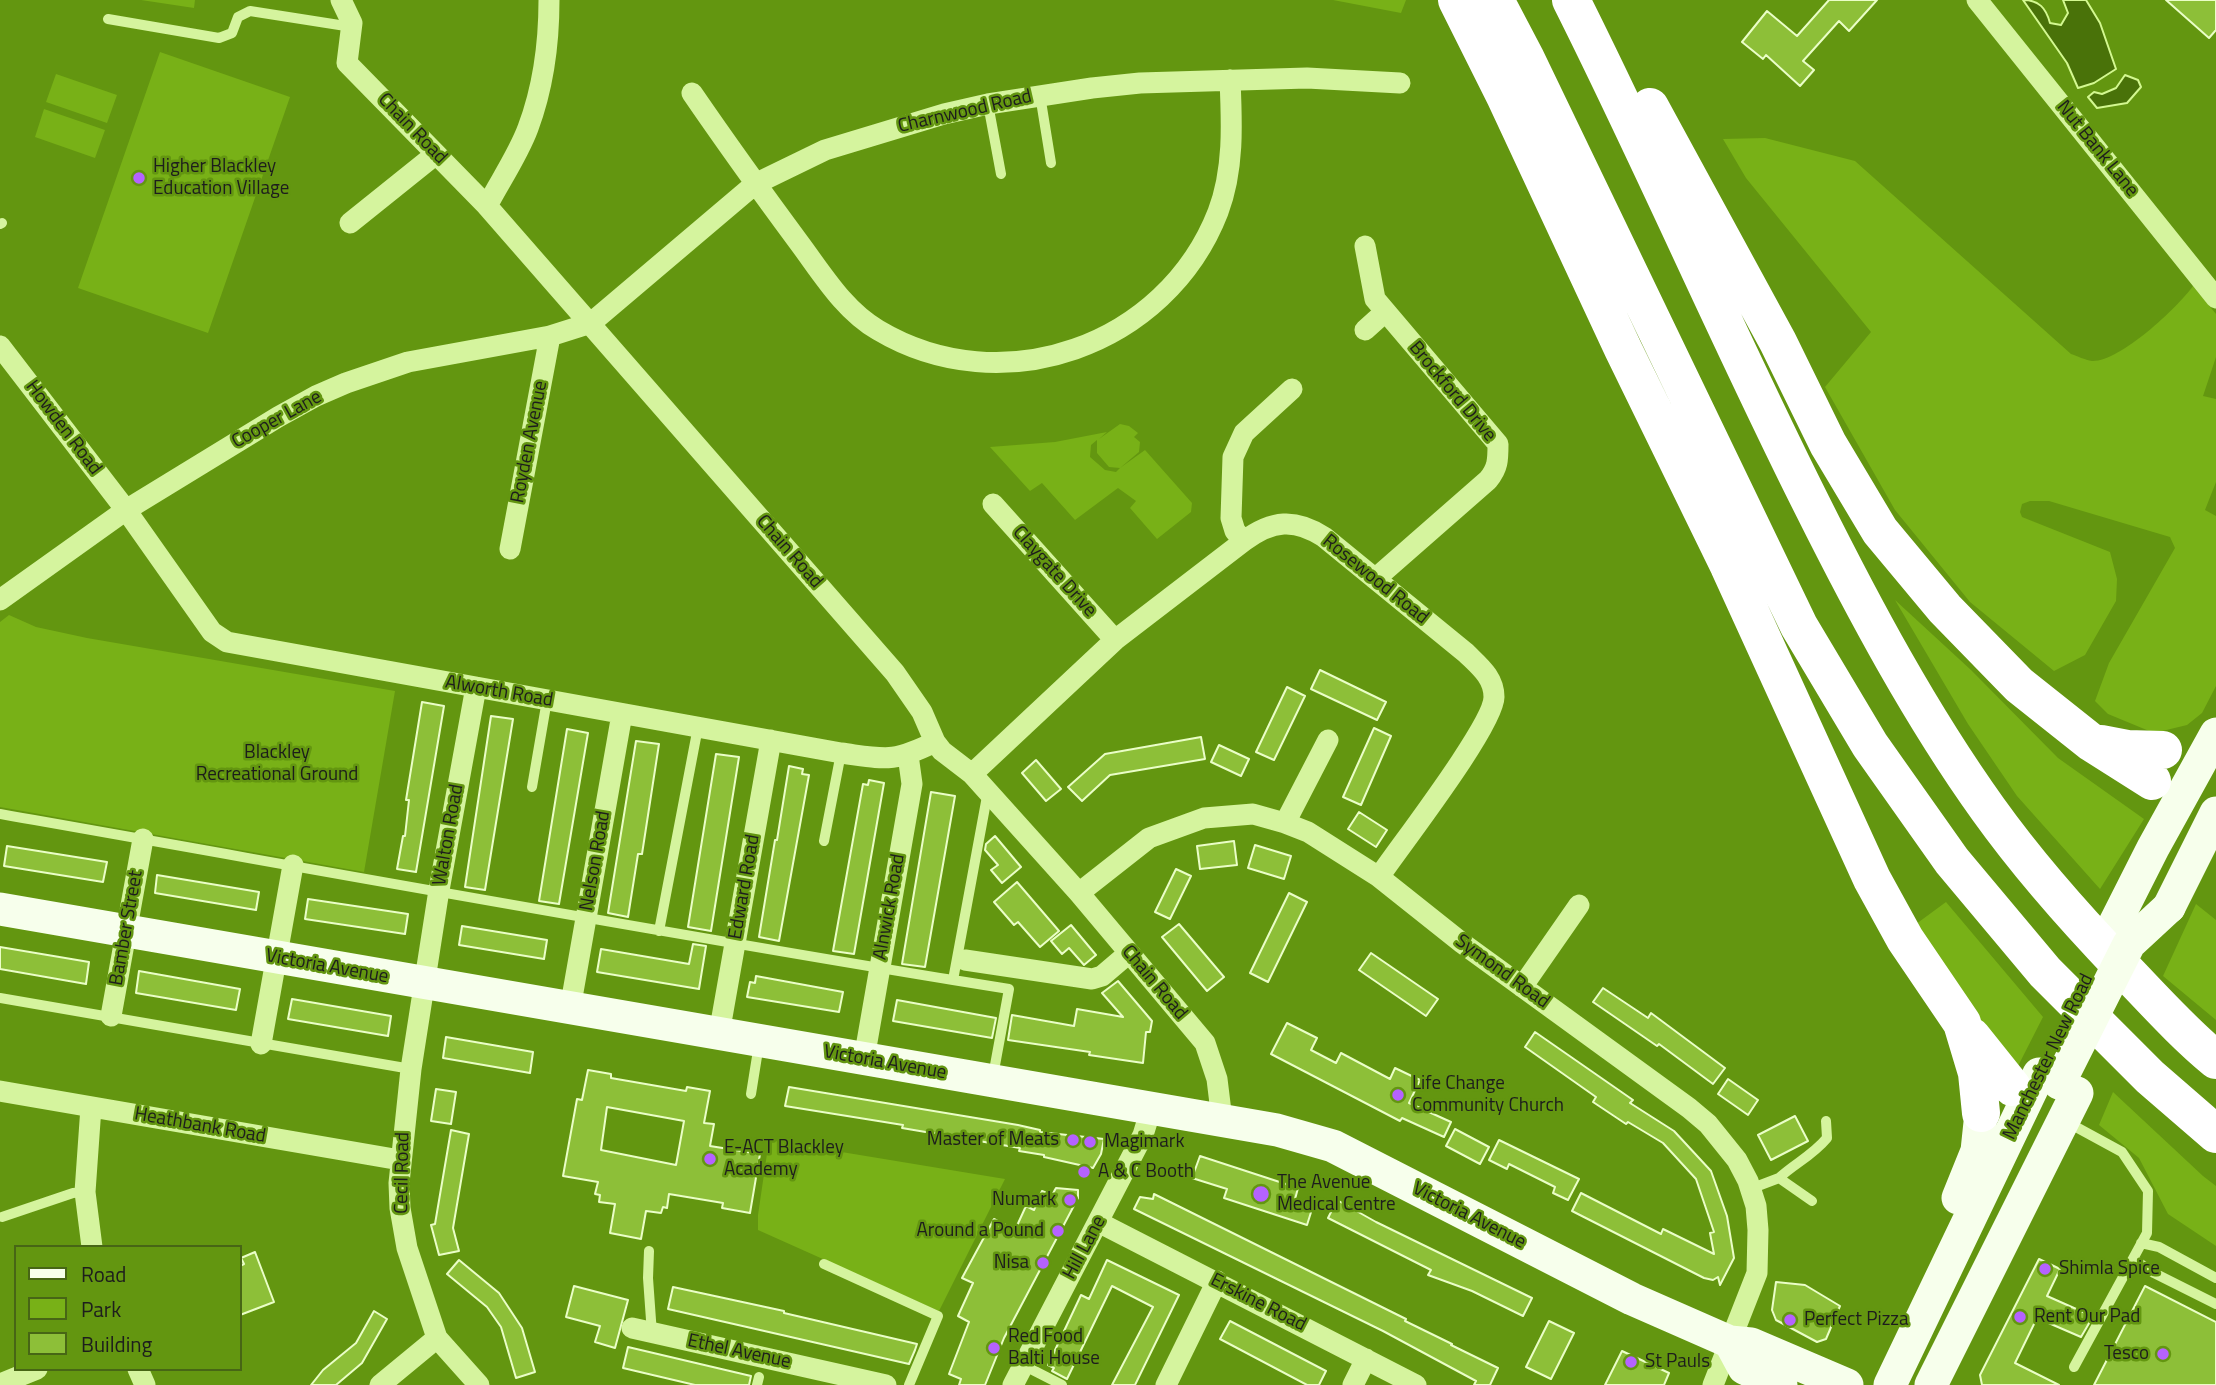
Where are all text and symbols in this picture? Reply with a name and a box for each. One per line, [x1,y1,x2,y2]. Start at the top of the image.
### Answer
street label: Charnwood Road [896,86,1034,138]
street label: Chain Road [373,89,451,169]
street label: Nut Bank Lane [2051,96,2143,202]
place label: Higher Blackley Education Village [153,156,289,200]
marker: Higher Blackley Education Village [131,170,147,186]
street label: Brockford Drive [1403,337,1501,447]
street label: Howden Road [20,376,106,480]
street label: Royden Avenue [507,379,553,505]
street label: Cooper Lane [228,386,326,454]
street label: Chain Road [751,511,827,593]
street label: Claygate Drive [1007,522,1101,622]
street label: Rosewood Road [1317,530,1433,630]
street label: Alworth Road [443,671,555,713]
park label: Blackley Recreational Ground [196,742,358,786]
street label: Walton Road [429,782,469,888]
street label: Nelson Road [576,809,616,913]
street label: Edward Road [725,833,765,941]
street label: Alnwick Road [869,852,911,962]
street label: Bamber Street [106,869,148,987]
street label: Symond Road [1450,930,1554,1014]
street label: Chain Road [1116,941,1192,1025]
street label: Victoria Avenue [264,945,390,989]
street label: Manchester New Road [1999,970,2099,1144]
street label: Victoria Avenue [822,1041,948,1085]
place label: Life Change Community Church [1412,1073,1564,1117]
marker: Life Change Community Church [1390,1087,1406,1103]
street label: Heathbank Road [133,1103,267,1149]
place label: Master of Meats [927,1129,1059,1151]
place label: Magimark [1104,1131,1184,1153]
street label: Cecil Road [391,1132,415,1214]
marker: Master of Meats [1065,1132,1081,1148]
marker: Magimark [1082,1134,1098,1150]
place label: E-ACT Blackley Academy [724,1137,844,1181]
marker: E-ACT Blackley Academy [702,1151,718,1167]
place label: A & C Booth [1098,1161,1194,1183]
marker: A & C Booth [1076,1164,1092,1180]
place label: The Avenue Medical Centre [1277,1172,1396,1216]
street label: Victoria Avenue [1409,1178,1529,1254]
marker: The Avenue Medical Centre [1251,1184,1271,1204]
place label: Numark [992,1189,1056,1211]
marker: Numark [1062,1192,1078,1208]
street label: Hill Lane [1059,1212,1111,1284]
place label: Around a Pound [916,1220,1044,1242]
marker: Around a Pound [1050,1223,1066,1239]
legend [14,1245,242,1371]
place label: Nisa [994,1252,1029,1274]
marker: Nisa [1035,1255,1051,1271]
text: Road [81,1258,126,1290]
place label: Shimla Spice [2059,1258,2160,1280]
marker: Shimla Spice [2037,1261,2053,1277]
street label: Erskine Road [1206,1269,1310,1337]
text: Park [81,1293,121,1325]
place label: Rent Our Pad [2034,1306,2140,1328]
place label: Perfect Pizza [1804,1309,1908,1331]
marker: Rent Our Pad [2012,1309,2028,1325]
marker: Perfect Pizza [1782,1312,1798,1328]
place label: Red Food Balti House [1008,1326,1100,1370]
text: Building [81,1328,152,1360]
street label: Ethel Avenue [685,1330,793,1374]
marker: Red Food Balti House [986,1340,1002,1356]
place label: Tesco [2104,1343,2149,1365]
marker: Tesco [2155,1346,2171,1362]
place label: St Pauls [1645,1351,1710,1373]
marker: St Pauls [1623,1354,1639,1370]

